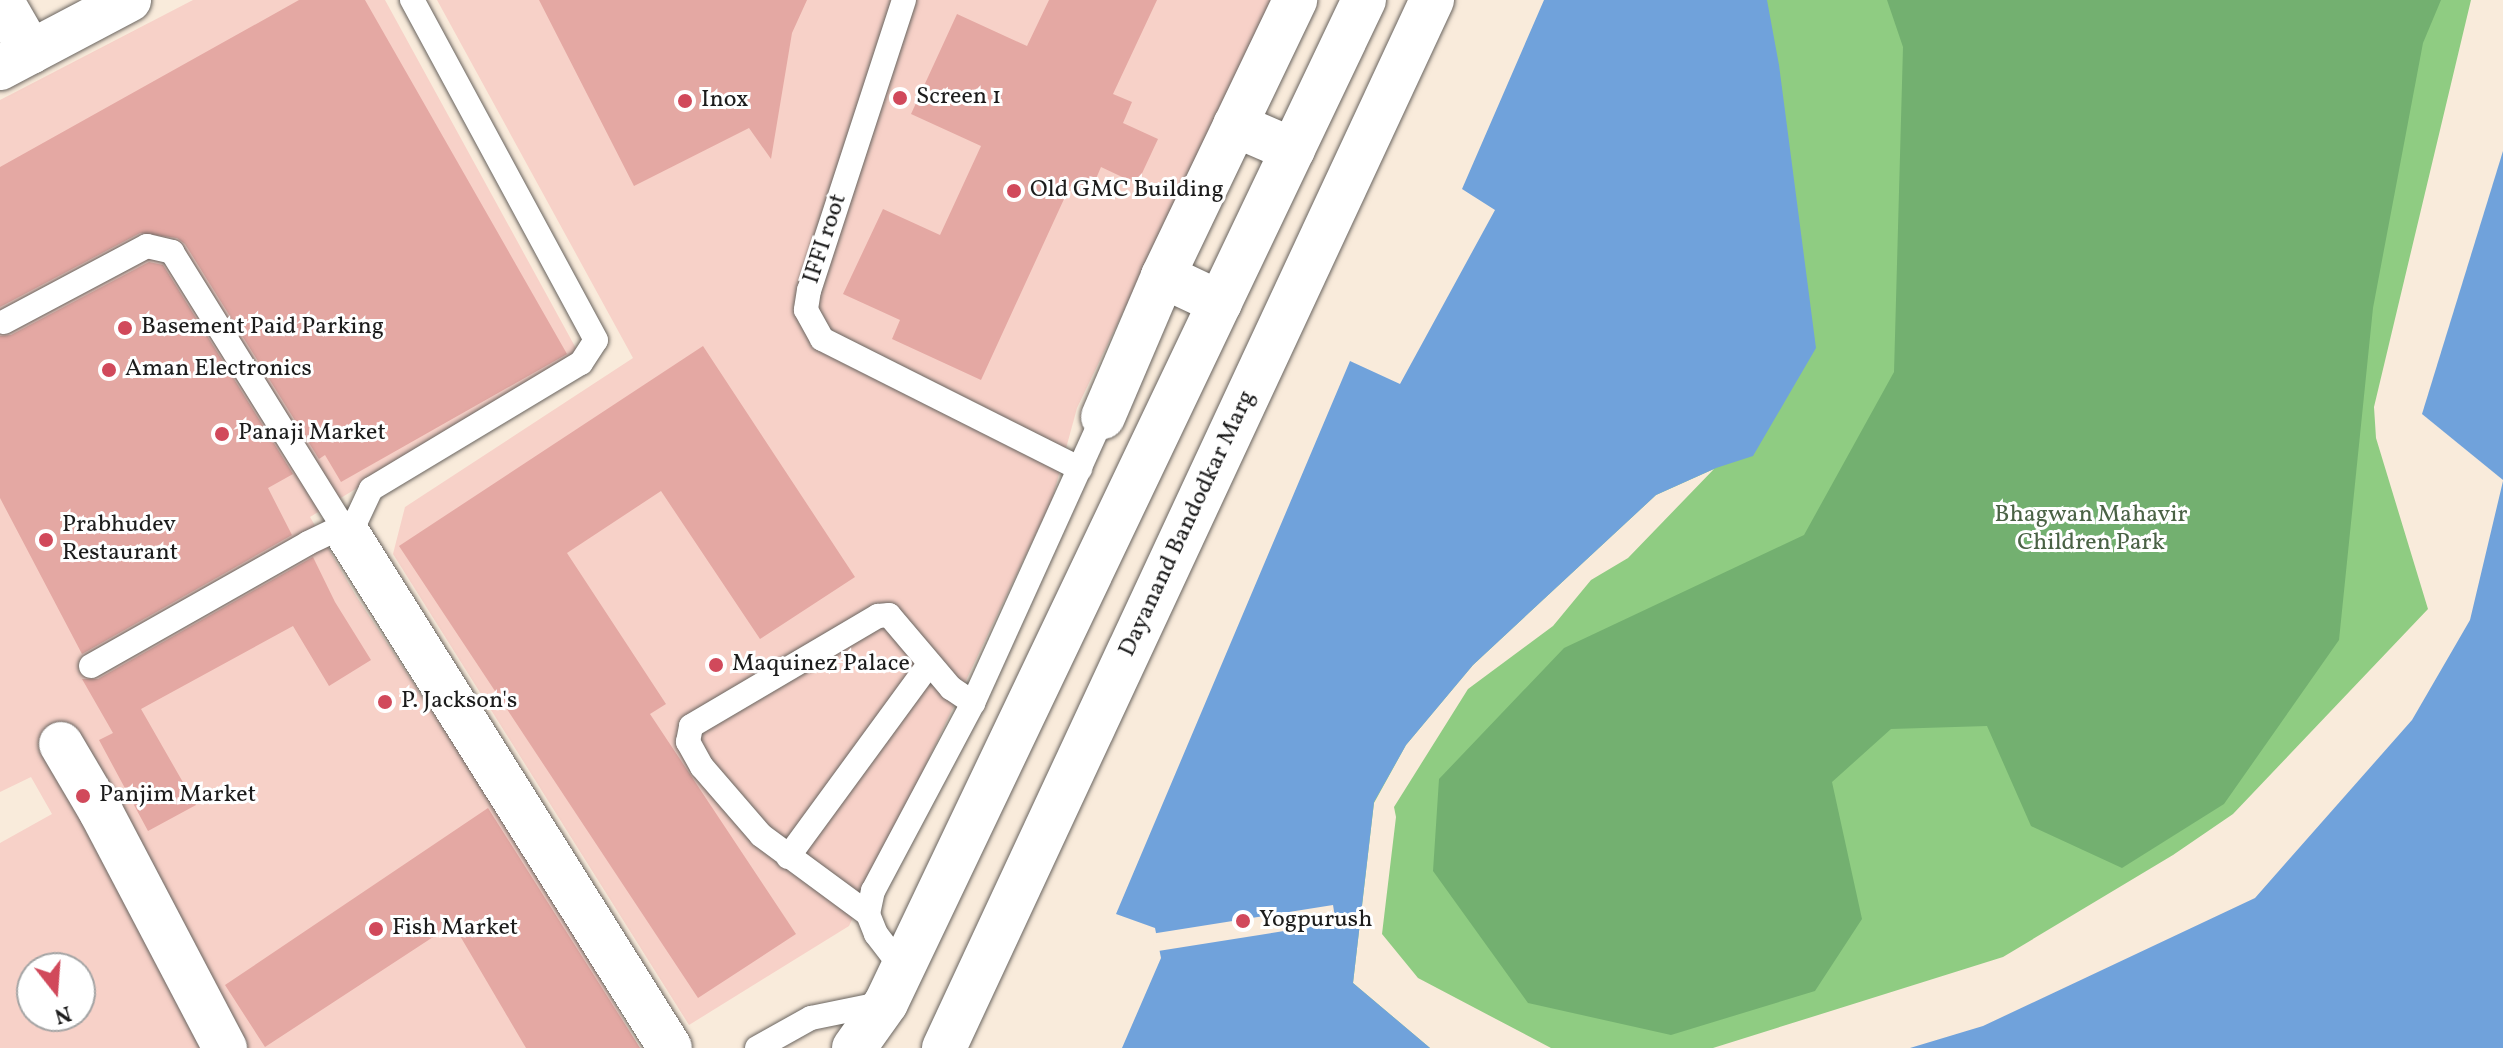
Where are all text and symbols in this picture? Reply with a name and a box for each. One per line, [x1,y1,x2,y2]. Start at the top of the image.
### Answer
place label: Screen 1 [916,84,1001,112]
place label: Inox [701,87,749,115]
marker: Screen 1 [891,89,909,107]
marker: Inox [676,92,694,110]
place label: Old GMC Building [1030,177,1224,205]
marker: Old GMC Building [1005,182,1023,200]
street label: IFFI root [798,190,854,288]
place label: Basement Paid Parking [141,314,384,342]
marker: Basement Paid Parking [116,319,134,337]
place label: Aman Electronics [125,356,312,384]
marker: Aman Electronics [100,361,118,379]
street label: Dayanand Bandodkar Marg [1114,386,1262,662]
place label: Panaji Market [238,420,386,448]
marker: Panaji Market [213,425,231,443]
park label: Bhagwan Mahavir Children Park [1995,502,2187,558]
place label: Prabhudev Restaurant [62,512,178,568]
marker: Prabhudev Restaurant [37,531,55,549]
place label: Maquinez Palace [732,651,910,679]
marker: Maquinez Palace [707,656,725,674]
place label: P. Jackson's [401,688,517,716]
marker: P. Jackson's [376,693,394,711]
place label: Panjim Market [99,782,256,810]
marker: Panjim Market [74,787,92,805]
place label: Yogpurush [1259,907,1372,935]
marker: Yogpurush [1234,912,1252,930]
place label: Fish Market [392,915,518,943]
marker: Fish Market [367,920,385,938]
north arrow [16,952,96,1032]
text: N [50,996,75,1031]

